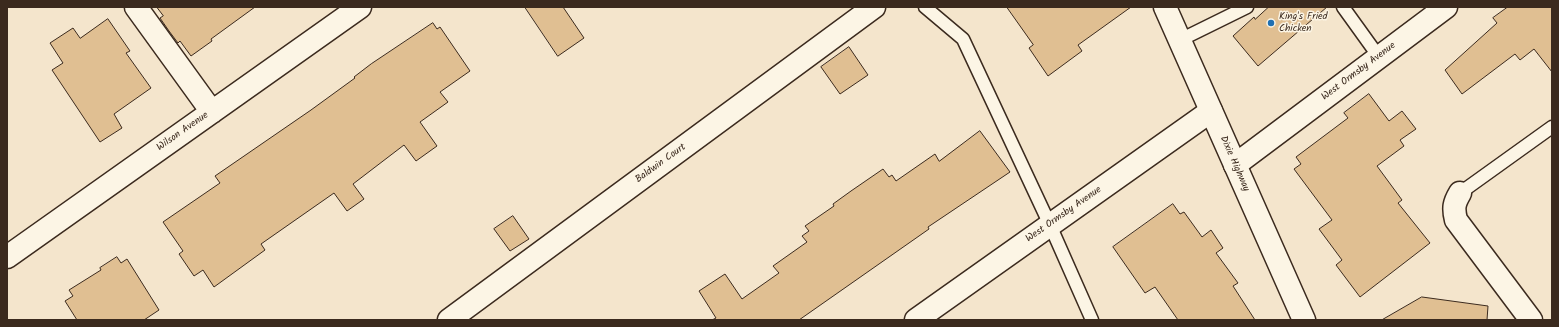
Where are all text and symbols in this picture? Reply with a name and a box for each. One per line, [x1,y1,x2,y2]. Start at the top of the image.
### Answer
place label: King's Fried Chicken [1279,11,1327,34]
marker: King's Fried Chicken [1266,18,1276,28]
street label: West Ormsby Avenue [1320,40,1398,104]
street label: Wilson Avenue [155,110,211,154]
street label: Dixie Highway [1216,134,1252,194]
street label: Baldwin Court [633,142,689,186]
street label: West Ormsby Avenue [1024,184,1104,246]

